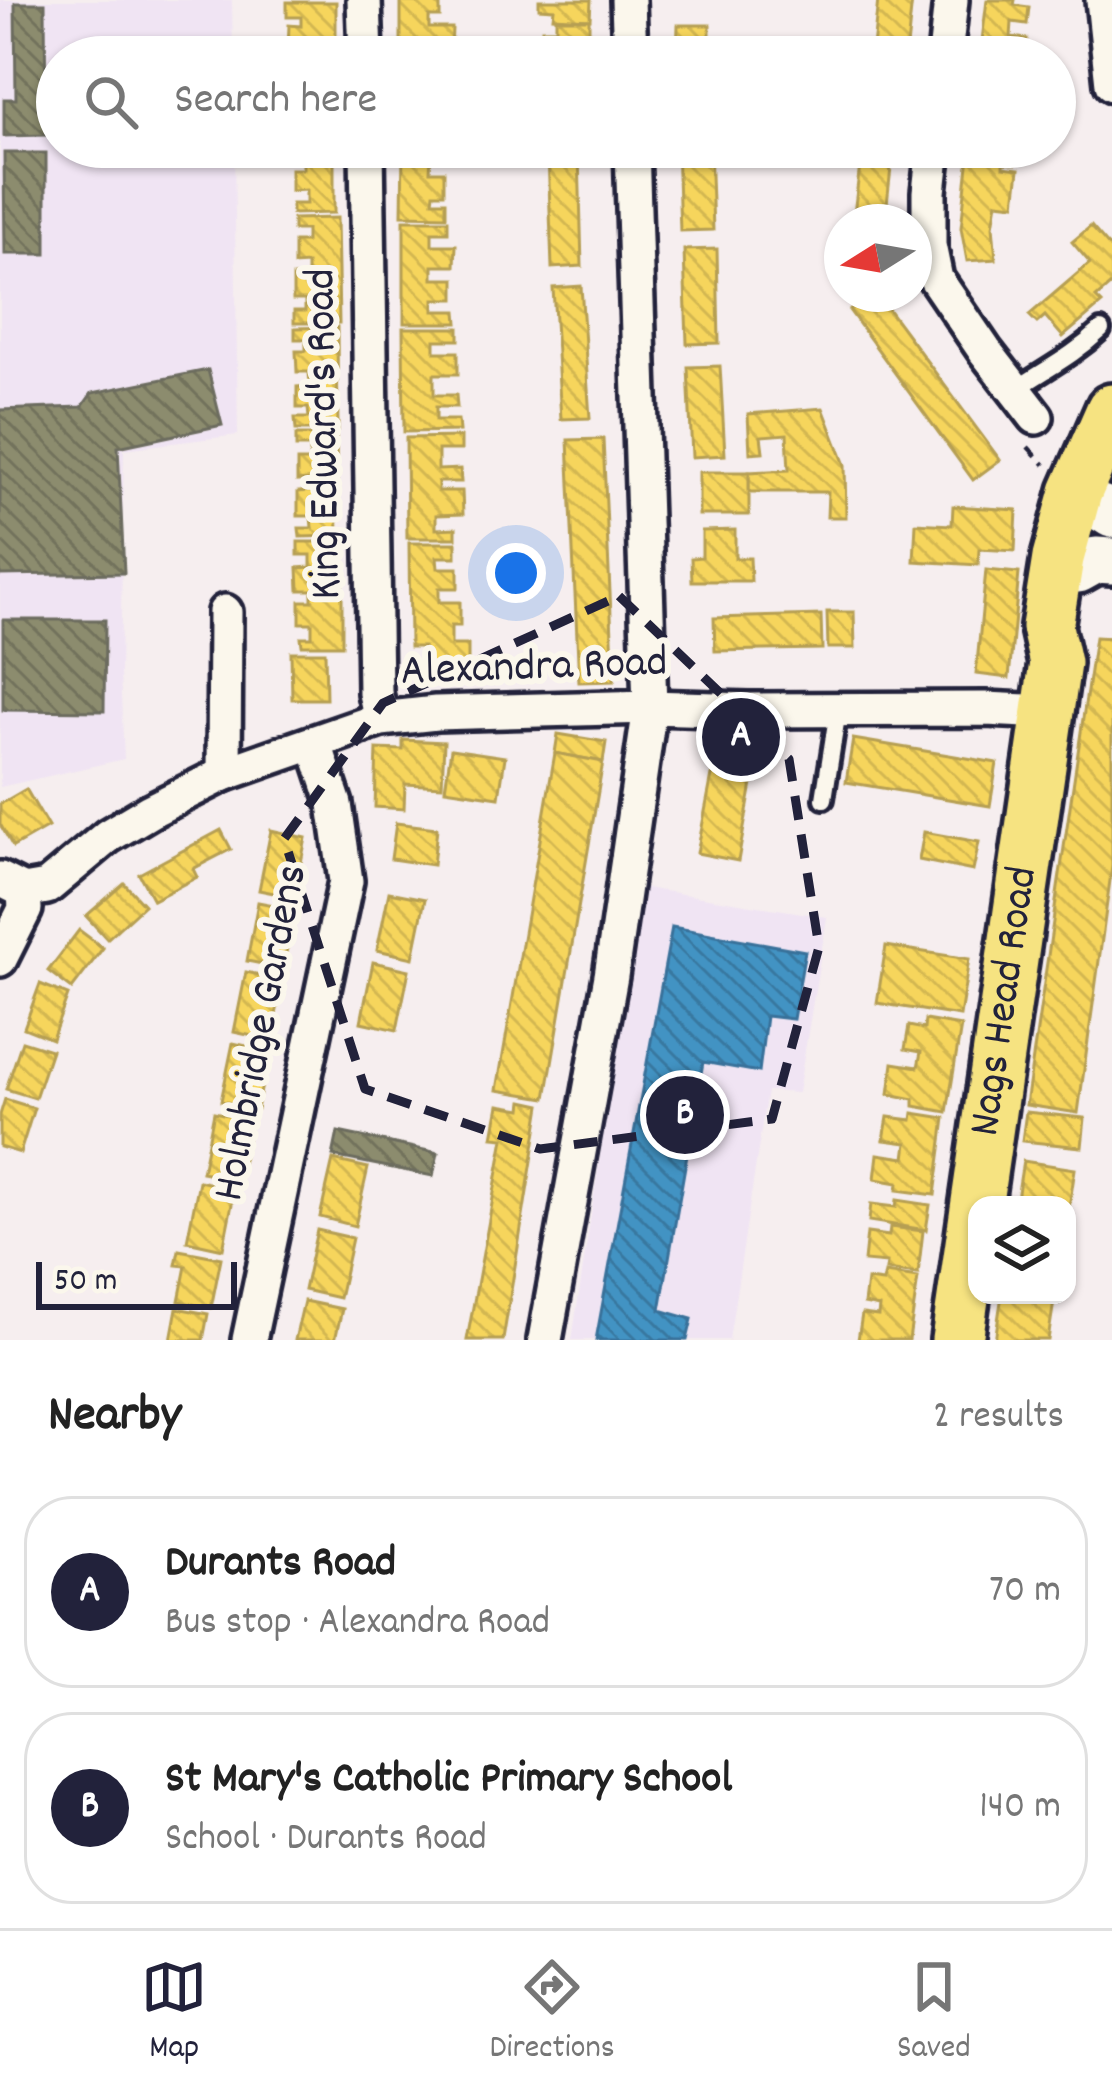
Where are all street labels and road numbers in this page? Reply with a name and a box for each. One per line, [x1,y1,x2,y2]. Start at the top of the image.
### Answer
street label: King Edward's Road [291,268,361,600]
street label: Alexandra Road [399,632,669,706]
street label: Holmbridge Gardens [199,859,327,1207]
street label: Nags Head Road [955,862,1057,1141]

